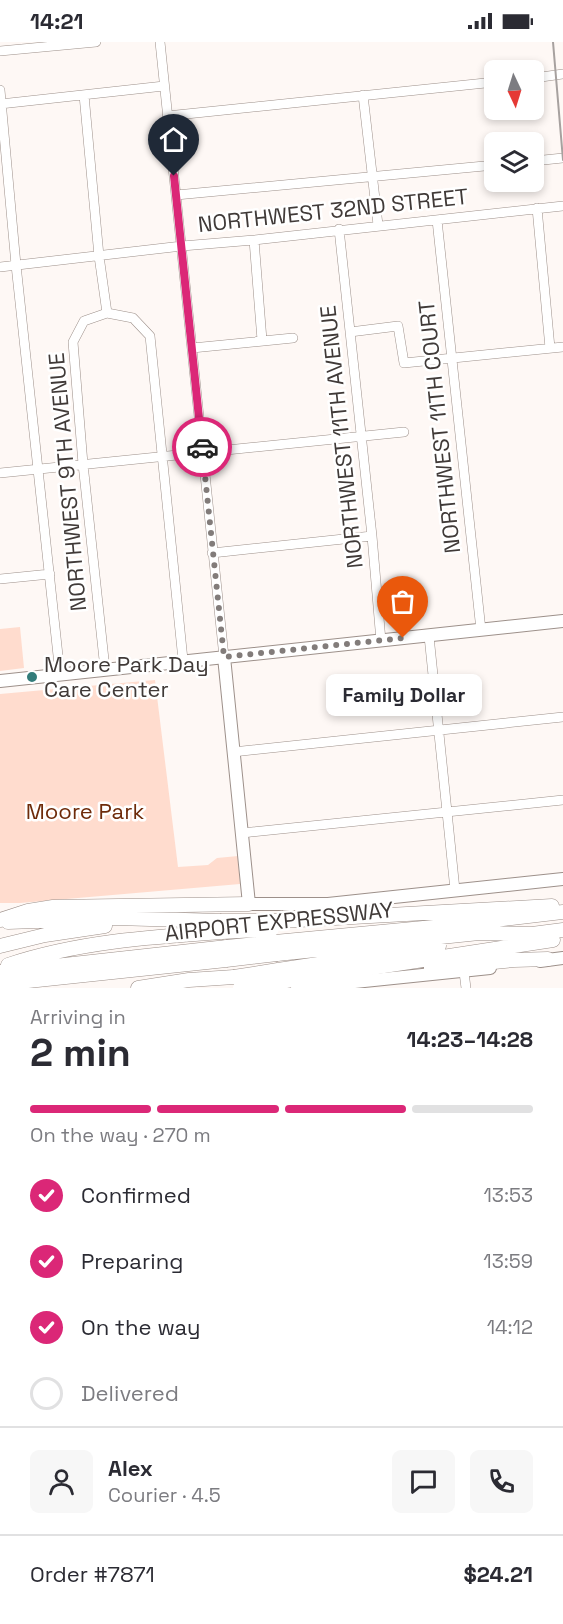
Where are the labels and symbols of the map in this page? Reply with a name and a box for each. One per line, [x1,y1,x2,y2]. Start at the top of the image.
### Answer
north arrow [484,60,544,120]
pin [148,114,199,176]
street label: NORTHWEST 32ND STREET [196,182,470,238]
street label: NORTHWEST 11TH COURT [412,299,466,555]
street label: NORTHWEST 11TH AVENUE [313,304,369,570]
street label: NORTHWEST 9TH AVENUE [42,352,92,612]
courier [172,417,232,477]
pin [377,576,428,638]
place label: Moore Park Day Care Center [44,650,209,703]
marker: Moore Park Day Care Center [25,670,39,684]
callout: Family Dollar [325,674,481,716]
park label: Moore Park [26,797,144,825]
street label: AIRPORT EXPRESSWAY [163,895,395,947]

